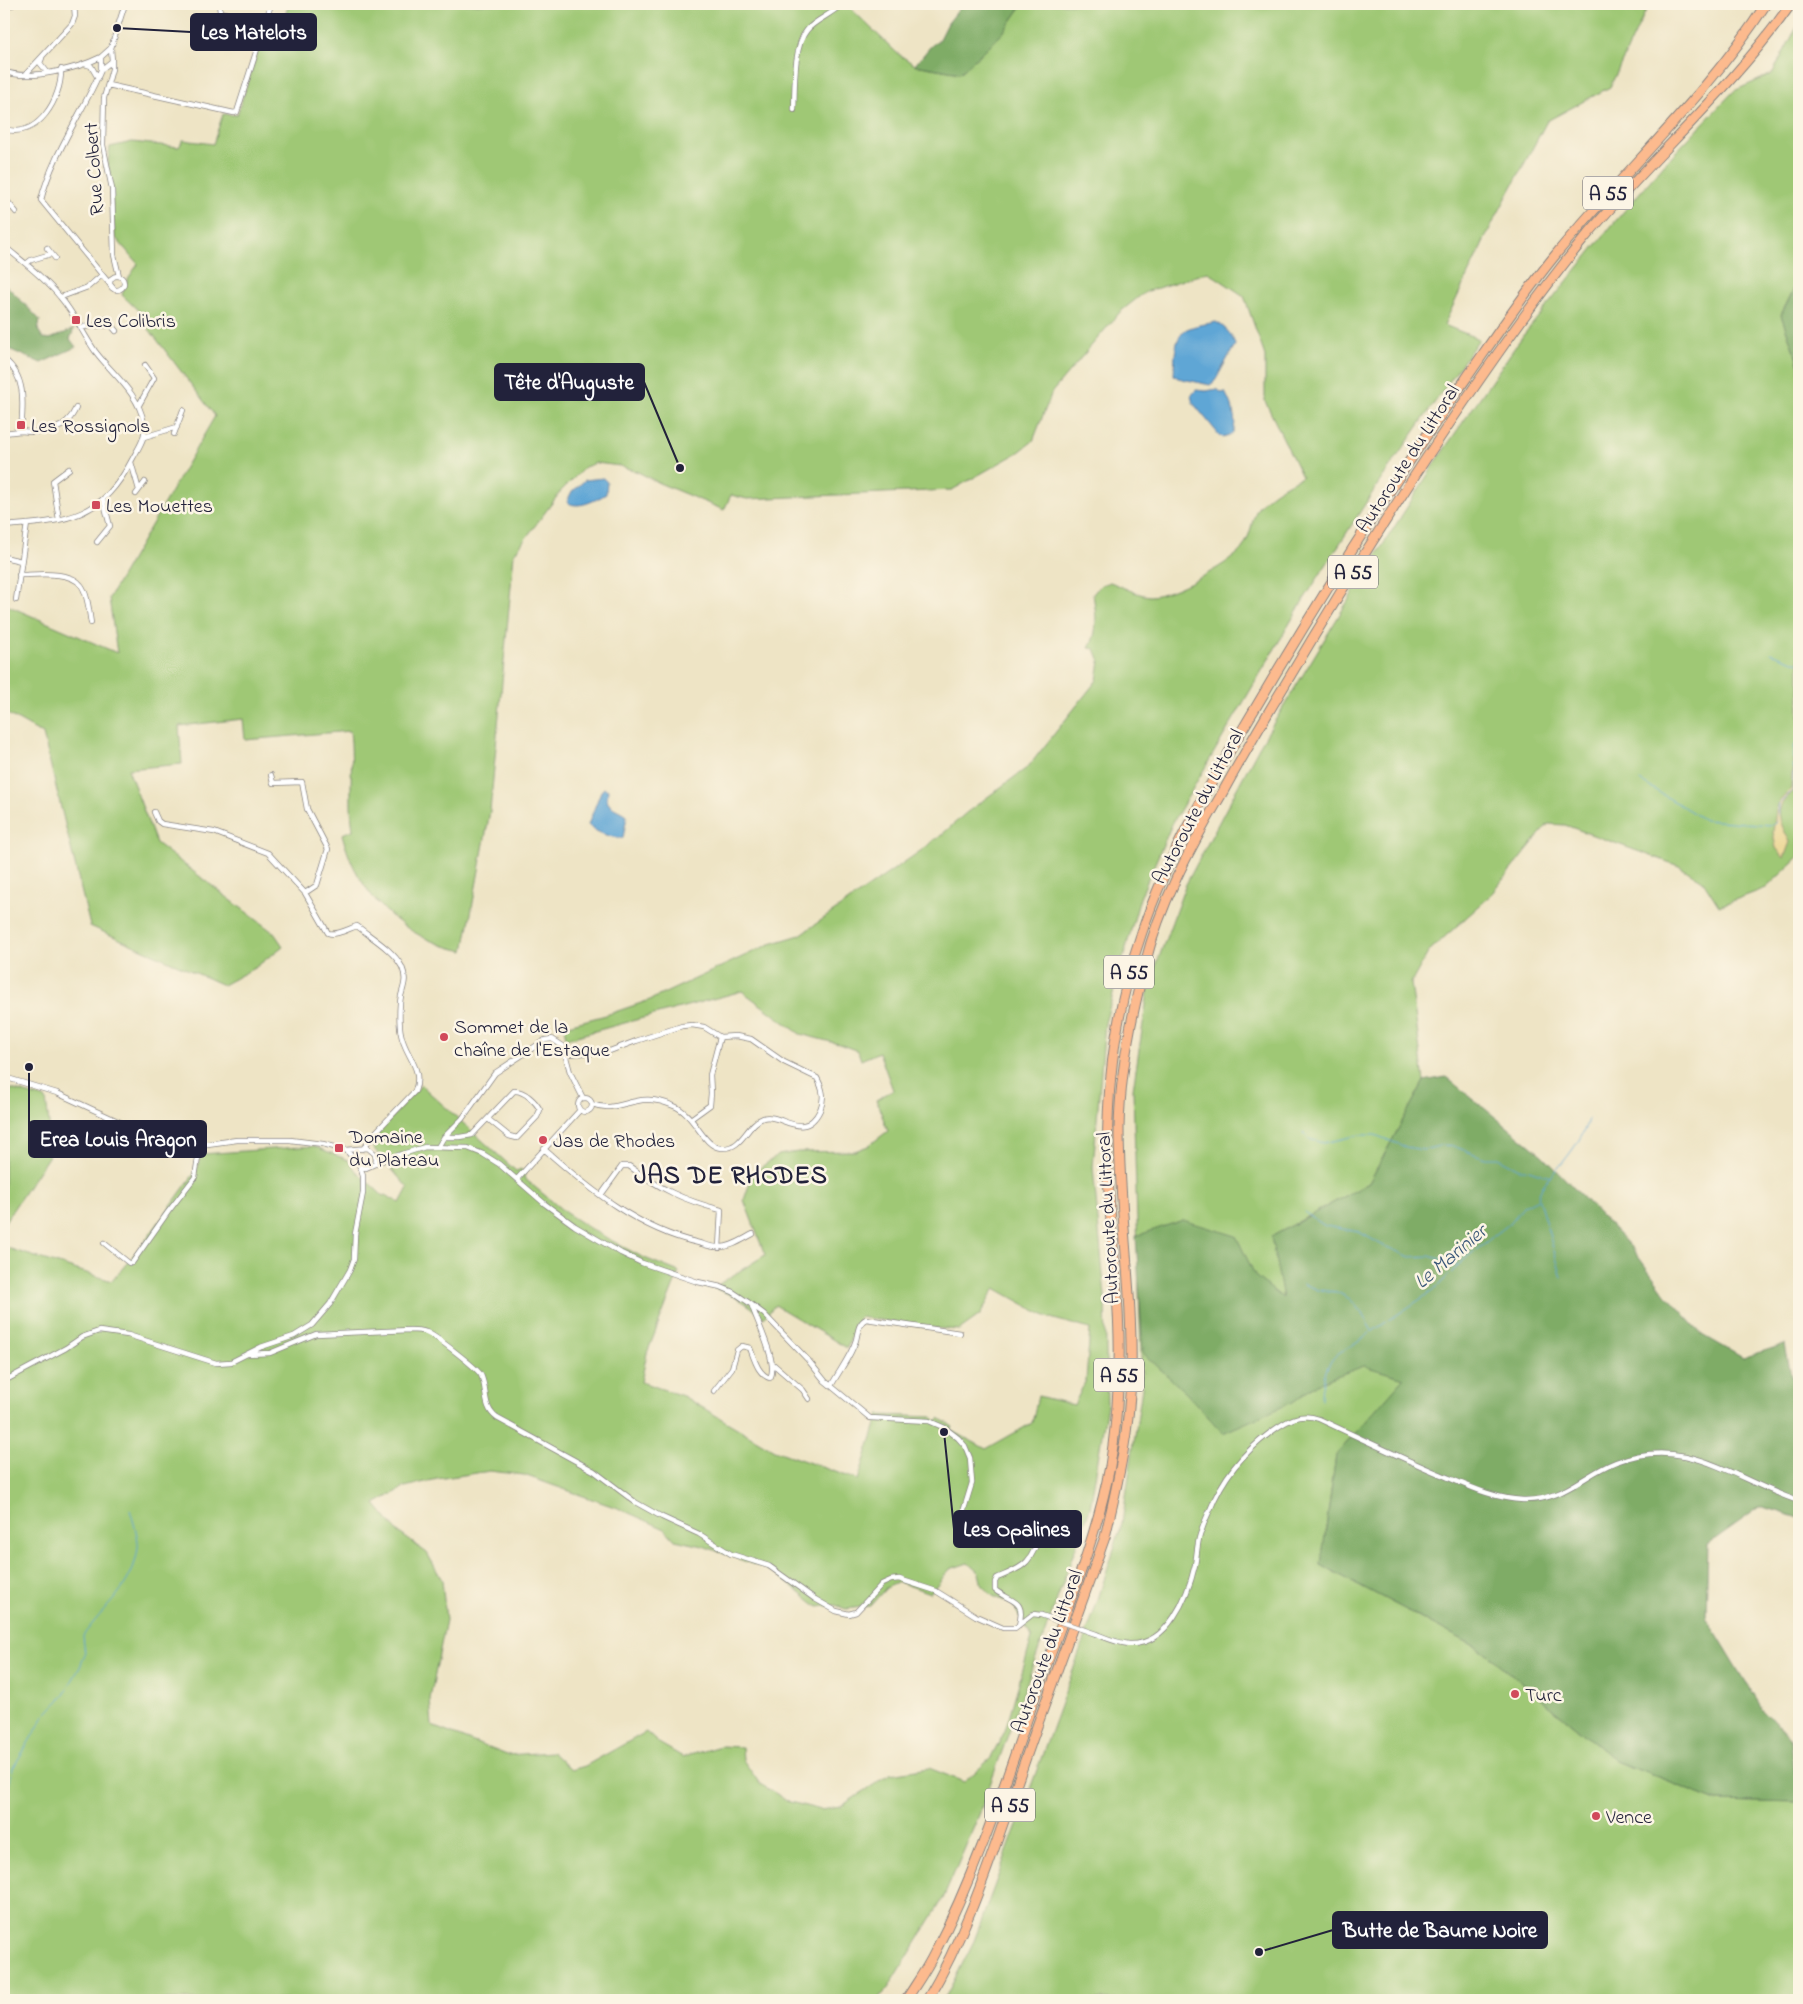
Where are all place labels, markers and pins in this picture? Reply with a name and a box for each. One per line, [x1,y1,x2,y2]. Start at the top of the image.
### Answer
callout: Les Matelots [191,14,316,50]
place label: Les Colibris [86,308,176,337]
marker: Les Colibris [70,314,82,326]
callout: Tête d'Auguste [495,364,644,400]
place label: Les Rossignols [31,413,150,443]
marker: Les Rossignols [15,419,27,431]
place label: Les Mouettes [106,493,213,522]
marker: Les Mouettes [90,499,102,511]
place label: Sommet de la chaîne de l'Estaque [454,1014,610,1066]
marker: Sommet de la chaîne de l'Estaque [438,1031,450,1043]
callout: Erea Louis Aragon [29,1121,206,1157]
place label: Domaine du Plateau [348,1124,439,1176]
place label: Jas de Rhodes [553,1128,675,1157]
marker: Jas de Rhodes [537,1134,549,1146]
marker: Domaine du Plateau [333,1142,345,1154]
callout: Les Opalines [954,1511,1081,1547]
place label: Turc [1525,1682,1562,1711]
marker: Turc [1509,1688,1521,1700]
place label: Vence [1605,1804,1652,1833]
marker: Vence [1590,1810,1602,1822]
callout: Butte de Baume Noire [1333,1912,1547,1948]

